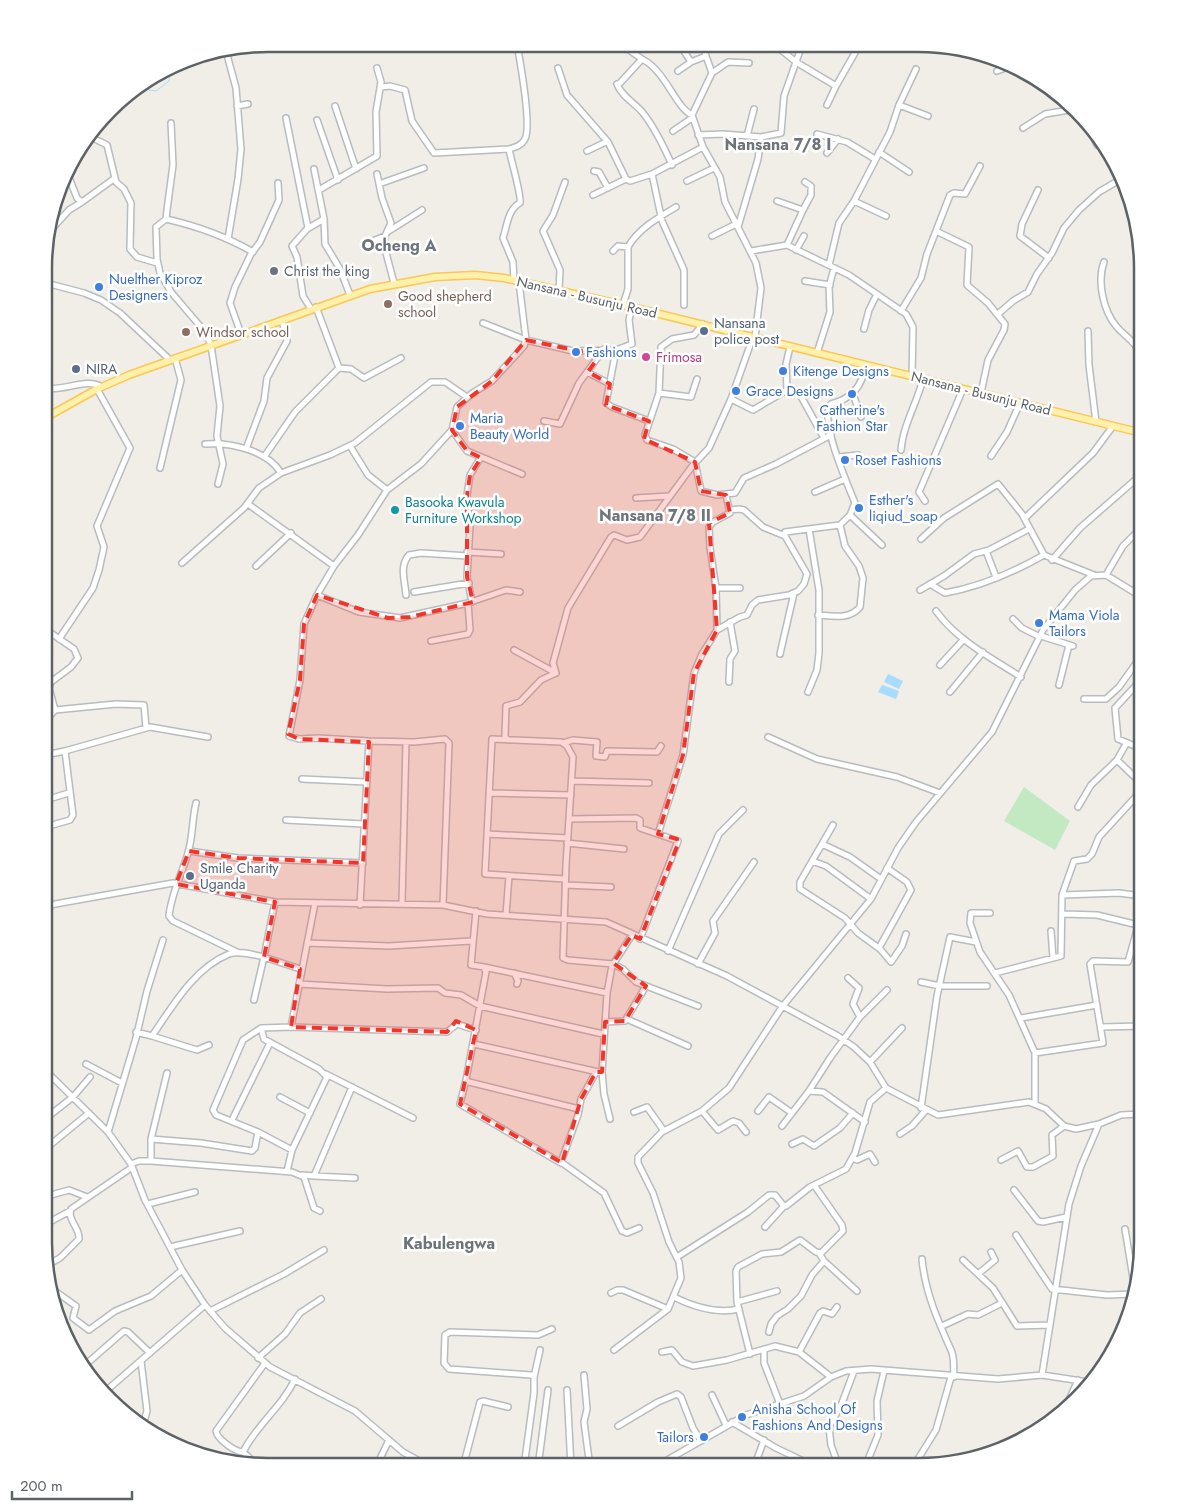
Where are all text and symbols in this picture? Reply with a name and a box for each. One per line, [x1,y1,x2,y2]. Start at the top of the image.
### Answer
district label: Nansana 7/8 I [725,133,831,156]
district label: Ocheng A [362,234,437,257]
place label: Christ the king [284,261,370,281]
marker: Christ the king [268,265,280,277]
place label: Nuelther Kiproz Designers [109,269,203,305]
street label: Nansana - Busunju Road [515,271,659,323]
marker: Nuelther Kiproz Designers [93,281,105,293]
place label: Good shepherd school [398,286,492,322]
marker: Good shepherd school [382,298,394,310]
place label: Nansana police post [714,313,780,349]
place label: Windsor school [196,322,289,342]
marker: Nansana police post [698,325,710,337]
marker: Windsor school [180,326,192,338]
place label: Fashions [586,342,637,362]
marker: Fashions [570,346,582,358]
place label: Frimosa [656,347,702,367]
marker: Frimosa [640,351,652,363]
place label: NIRA [86,359,118,379]
place label: Kitenge Designs [793,361,889,381]
marker: NIRA [70,363,82,375]
marker: Kitenge Designs [777,365,789,377]
street label: Nansana - Busunju Road [909,366,1053,420]
place label: Grace Designs [746,381,834,401]
marker: Grace Designs [730,385,742,397]
marker: Catherine's Fashion Star [846,388,858,400]
place label: Catherine's Fashion Star [816,400,888,436]
place label: Maria Beauty World [470,408,549,444]
marker: Maria Beauty World [454,420,466,432]
place label: Roset Fashions [855,450,942,470]
marker: Roset Fashions [839,454,851,466]
place label: Esther's liqiud_soap [869,490,938,526]
place label: Basooka Kwavula Furniture Workshop [405,492,522,528]
marker: Esther's liqiud_soap [853,502,865,514]
marker: Basooka Kwavula Furniture Workshop [389,504,401,516]
district label: Nansana 7/8 II [599,504,711,527]
place label: Mama Viola Tailors [1049,605,1119,641]
marker: Mama Viola Tailors [1033,617,1045,629]
place label: Smile Charity Uganda [200,858,279,894]
marker: Smile Charity Uganda [184,870,196,882]
district label: Kabulengwa [403,1232,495,1255]
place label: Anisha School Of Fashions And Designs [752,1399,883,1435]
marker: Anisha School Of Fashions And Designs [736,1411,748,1423]
place label: Tailors [657,1427,694,1447]
marker: Tailors [698,1431,710,1443]
scale bar [12,1468,132,1500]
text: 200 m [20,1475,63,1497]

